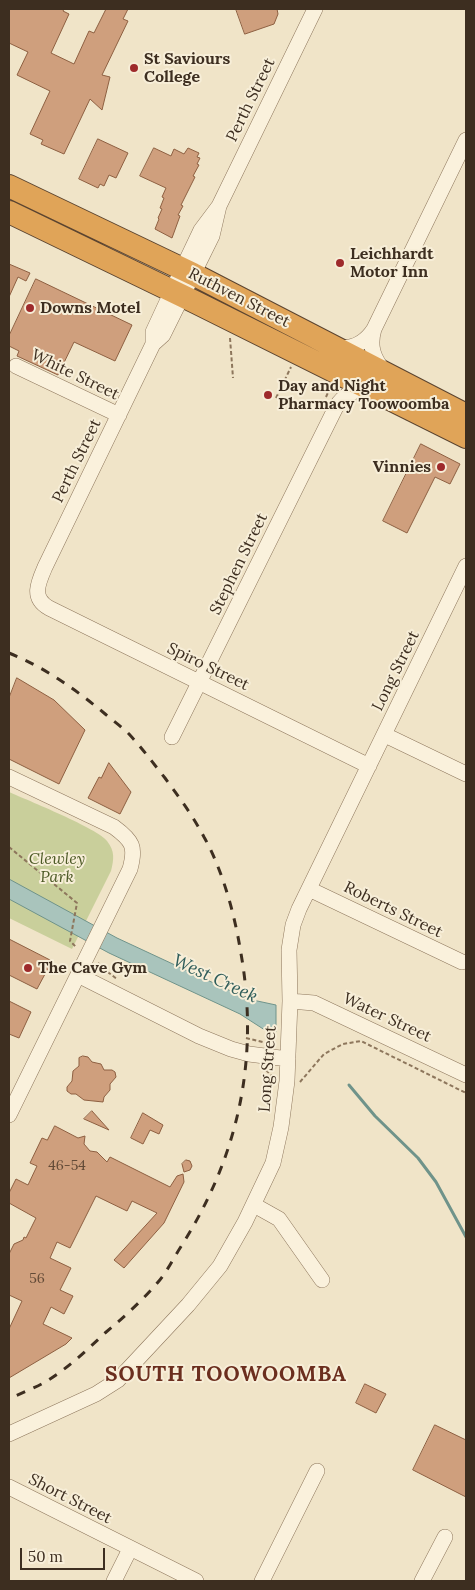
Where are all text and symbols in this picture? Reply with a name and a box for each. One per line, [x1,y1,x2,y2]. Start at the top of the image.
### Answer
place label: St Saviours College [144,49,230,87]
street label: Perth Street [223,55,279,145]
marker: St Saviours College [128,62,140,74]
place label: Leichhardt Motor Inn [350,244,434,282]
marker: Leichhardt Motor Inn [334,257,346,269]
street label: Ruthven Street [185,264,293,332]
place label: Downs Motel [40,298,141,318]
marker: Downs Motel [24,302,36,314]
street label: White Street [28,346,122,404]
place label: Day and Night Pharmacy Toowoomba [278,376,449,414]
marker: Day and Night Pharmacy Toowoomba [262,389,274,401]
street label: Perth Street [49,416,105,506]
place label: Vinnies [373,457,431,477]
marker: Vinnies [435,461,447,473]
street label: Stephen Street [206,510,272,618]
street label: Long Street [368,628,424,714]
street label: Spiro Street [164,639,252,695]
park label: Clewley Park [29,849,85,887]
street label: Roberts Street [340,878,446,942]
water label: West Creek [169,950,261,1008]
place label: The Cave Gym [38,958,147,978]
marker: The Cave Gym [22,962,34,974]
street label: Water Street [340,989,434,1047]
street label: Long Street [255,1025,281,1113]
house number: 46-54 [48,1158,86,1174]
house number: 56 [29,1271,45,1287]
district label: SOUTH TOOWOOMBA [103,1362,349,1388]
street label: Short Street [25,1470,115,1528]
scale bar [22,1538,108,1570]
text: 50 m [28,1547,63,1566]

